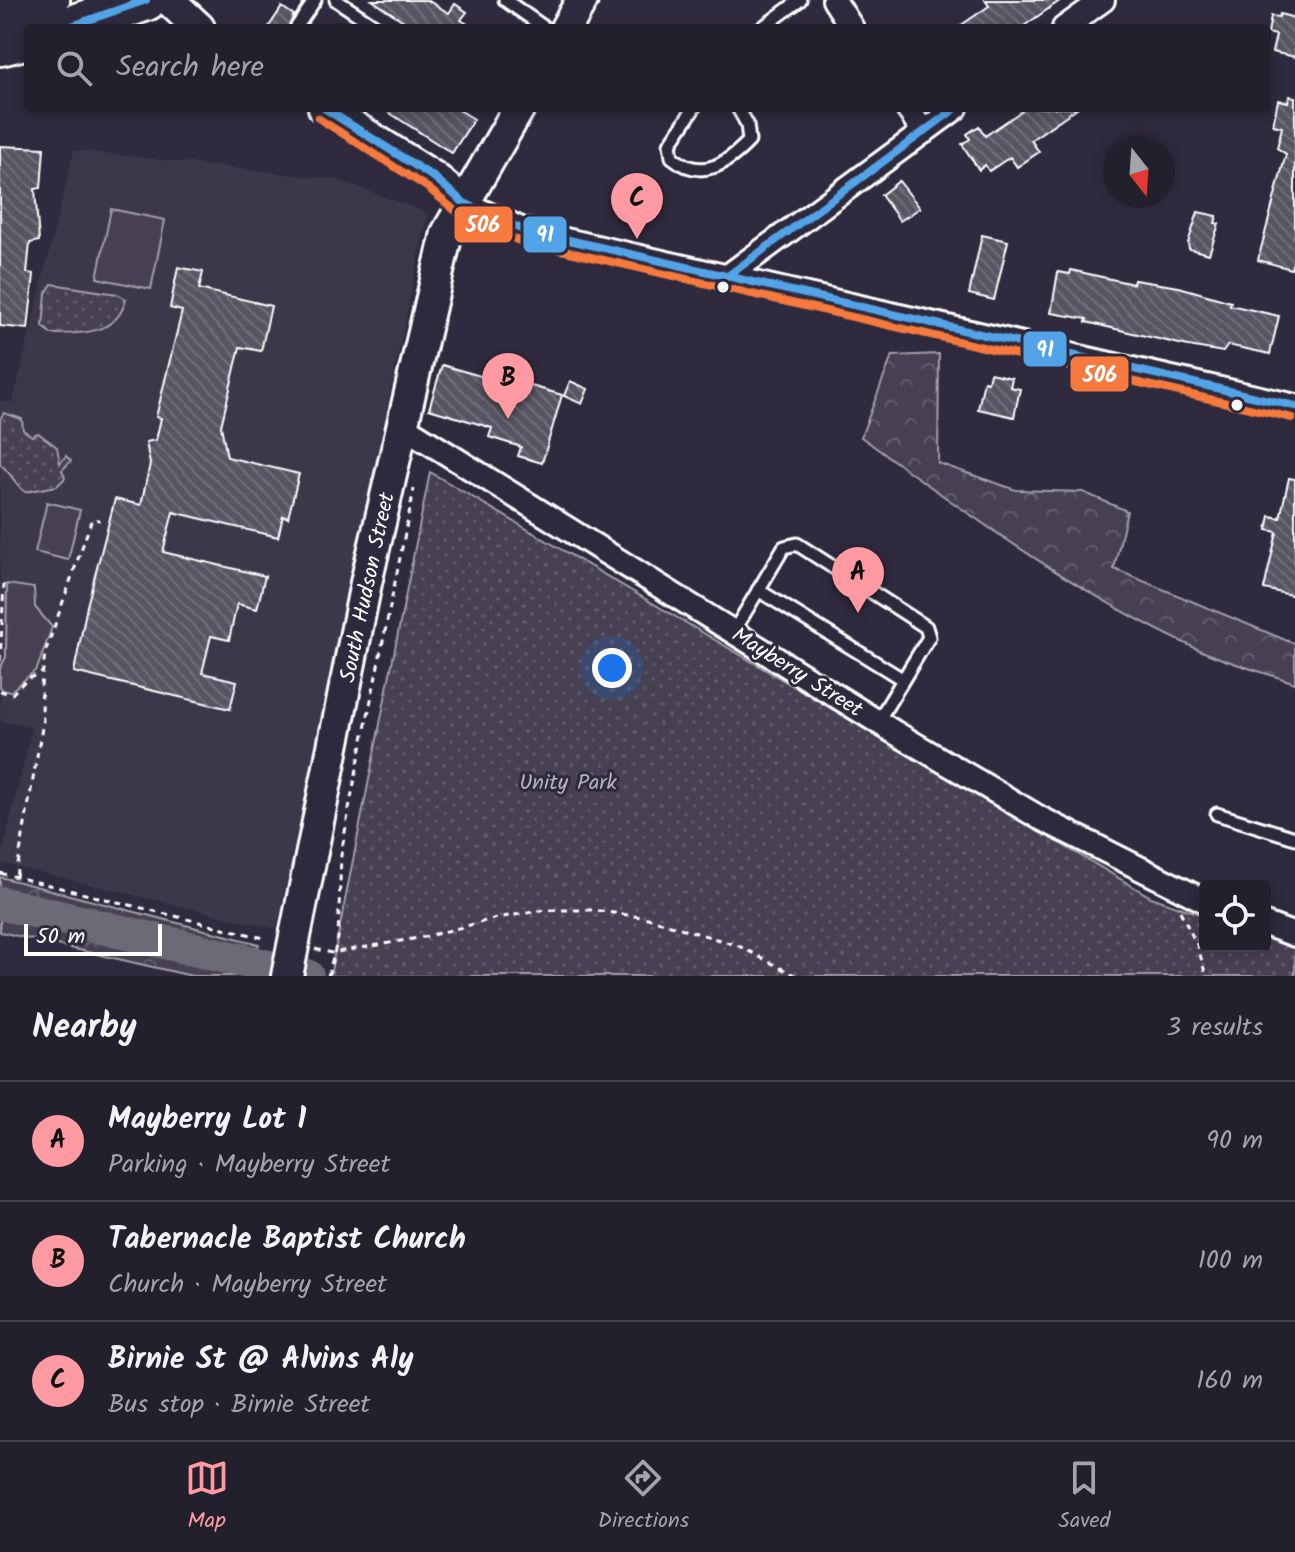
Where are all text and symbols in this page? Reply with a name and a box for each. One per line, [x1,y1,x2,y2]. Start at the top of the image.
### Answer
search box [24,24,1271,112]
text: Search here [116,44,264,92]
icon: search [52,46,96,90]
north arrow [1103,136,1175,208]
pin: C [611,173,663,239]
line badge: 506 [453,205,514,244]
text: 506 [465,209,500,244]
line badge: 9I [522,215,568,254]
text: 9I [536,219,554,254]
unlabelled marker [715,279,731,295]
line badge: 9I [1022,330,1068,368]
text: 9I [1036,334,1054,369]
pin: B [482,353,534,419]
line badge: 506 [1069,355,1130,393]
text: 506 [1082,359,1117,394]
unlabelled marker [1229,397,1245,413]
street label: South Hudson Street [331,489,406,686]
pin: A [832,547,884,613]
street label: Mayberry Street [724,619,870,728]
your location [592,648,632,688]
park label: Unity Park [519,766,617,801]
map controls [1199,880,1271,952]
button: locate [1199,880,1271,952]
scale bar [24,920,162,956]
text: 50 m [36,920,85,955]
text: Nearby [32,1001,137,1055]
text: 3 results [1166,1007,1263,1049]
text: Mayberry Lot 1 [108,1096,306,1144]
text: A [50,1120,66,1162]
text: 90 m [1206,1120,1263,1162]
text: Parking · Mayberry Street [108,1144,391,1186]
text: Tabernacle Baptist Church [108,1216,466,1264]
text: B [50,1240,66,1282]
text: 100 m [1198,1240,1263,1282]
text: Church · Mayberry Street [108,1264,387,1306]
text: Birnie St @ Alvins Aly [108,1336,414,1384]
text: C [50,1360,66,1402]
text: 160 m [1196,1360,1263,1402]
text: Bus stop · Birnie Street [108,1384,370,1426]
tab: Map [185,1456,229,1539]
tab: Directions [598,1456,689,1539]
tab: Saved [1058,1456,1110,1539]

